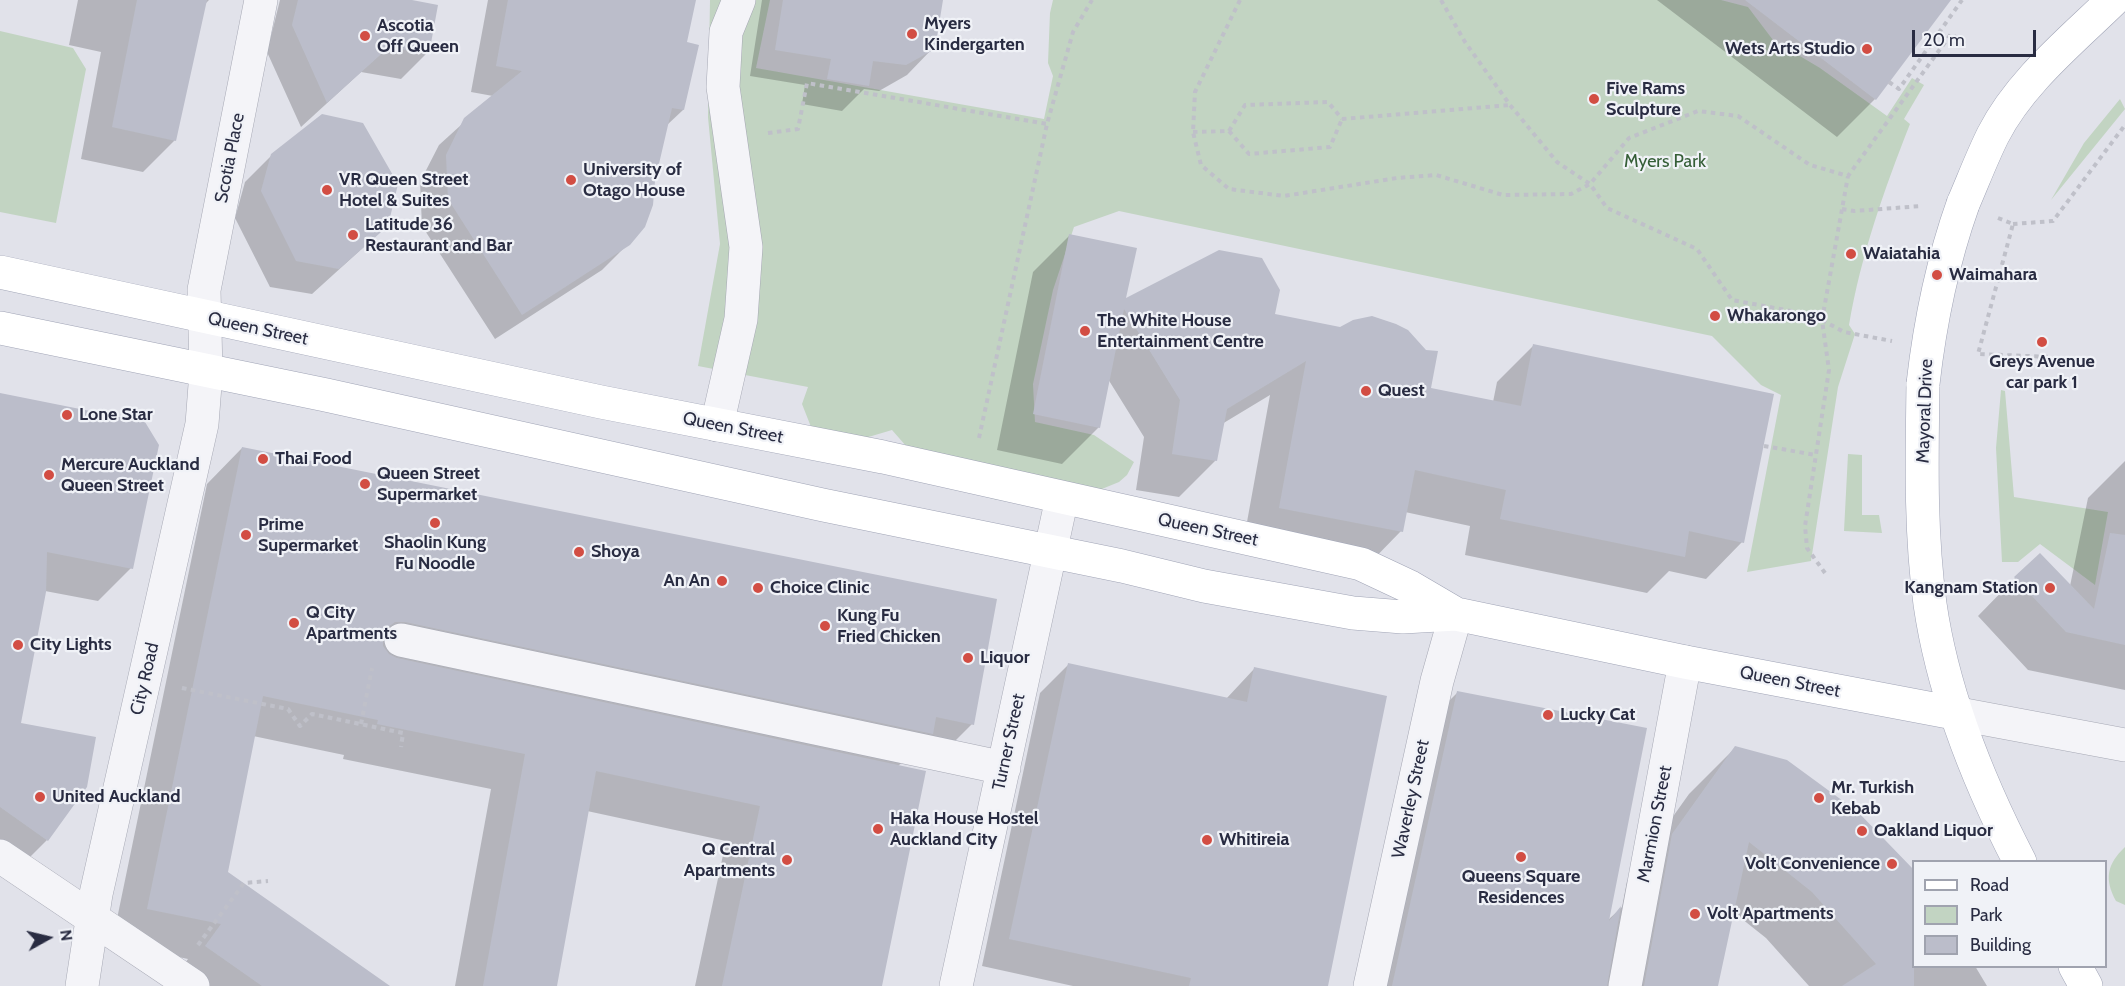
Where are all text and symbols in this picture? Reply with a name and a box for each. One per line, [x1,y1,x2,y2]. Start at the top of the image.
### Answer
place label: Myers Kindergarten [924,13,1025,56]
place label: Ascotia Off Queen [377,15,459,57]
scale bar [1915,18,2040,56]
marker: Myers Kindergarten [905,27,919,41]
marker: Ascotia Off Queen [358,29,372,43]
text: 20 m [1923,29,1965,51]
place label: Wets Arts Studio [1725,38,1855,60]
marker: Wets Arts Studio [1860,42,1874,56]
place label: Five Rams Sculpture [1606,78,1685,121]
marker: Five Rams Sculpture [1587,92,1601,106]
street label: Scotia Place [211,111,249,205]
park label: Myers Park [1624,151,1706,173]
place label: University of Otago House [583,159,685,201]
place label: VR Queen Street Hotel & Suites [339,169,468,212]
marker: University of Otago House [564,173,578,187]
marker: VR Queen Street Hotel & Suites [320,183,334,197]
place label: Latitude 36 Restaurant and Bar [365,214,512,256]
marker: Latitude 36 Restaurant and Bar [346,228,360,242]
place label: Waiatahia [1863,243,1940,265]
marker: Waiatahia [1844,247,1858,261]
place label: Waimahara [1949,264,2037,286]
marker: Waimahara [1930,268,1944,282]
place label: Whakarongo [1727,305,1826,327]
street label: Queen Street [206,308,310,350]
marker: Whakarongo [1708,309,1722,323]
place label: The White House Entertainment Centre [1097,310,1264,352]
marker: The White House Entertainment Centre [1078,324,1092,338]
marker: Greys Avenue car park 1 [2035,335,2049,349]
place label: Greys Avenue car park 1 [1989,351,2095,394]
street label: Mayoral Drive [1912,358,1938,464]
place label: Quest [1378,380,1425,402]
marker: Quest [1359,384,1373,398]
place label: Lone Star [79,404,153,426]
marker: Lone Star [60,408,74,422]
street label: Queen Street [681,408,785,448]
place label: Thai Food [275,448,352,470]
marker: Thai Food [256,452,270,466]
place label: Mercure Auckland Queen Street [61,454,200,496]
place label: Queen Street Supermarket [377,463,480,506]
marker: Mercure Auckland Queen Street [42,468,56,482]
marker: Queen Street Supermarket [358,477,372,491]
street label: Queen Street [1156,509,1260,551]
place label: Prime Supermarket [258,514,358,556]
marker: Shaolin Kung Fu Noodle [428,516,442,530]
marker: Prime Supermarket [239,528,253,542]
place label: Shaolin Kung Fu Noodle [384,532,486,574]
place label: Shoya [591,541,640,563]
marker: Shoya [572,545,586,559]
place label: An An [664,570,710,592]
marker: An An [715,574,729,588]
place label: Choice Clinic [770,577,869,599]
place label: Kangnam Station [1904,577,2038,599]
marker: Choice Clinic [751,581,765,595]
marker: Kangnam Station [2043,581,2057,595]
place label: Q City Apartments [306,602,397,644]
place label: Kung Fu Fried Chicken [837,605,941,648]
marker: Q City Apartments [287,616,301,630]
marker: Kung Fu Fried Chicken [818,619,832,633]
place label: City Lights [30,634,112,656]
marker: City Lights [11,638,25,652]
street label: City Road [126,641,164,717]
place label: Liquor [980,647,1030,669]
marker: Liquor [961,651,975,665]
street label: Queen Street [1738,662,1842,702]
street label: Turner Street [988,692,1030,792]
place label: Lucky Cat [1560,704,1635,726]
marker: Lucky Cat [1541,708,1555,722]
street label: Waverley Street [1388,738,1434,860]
street label: Marmion Street [1633,764,1677,884]
place label: Mr. Turkish Kebab [1831,777,1914,820]
place label: United Auckland [52,786,180,808]
marker: United Auckland [33,790,47,804]
marker: Mr. Turkish Kebab [1812,791,1826,805]
place label: Haka House Hostel Auckland City [890,808,1039,850]
place label: Oakland Liquor [1874,820,1993,842]
marker: Haka House Hostel Auckland City [871,822,885,836]
marker: Oakland Liquor [1855,824,1869,838]
place label: Whitireia [1219,829,1289,851]
marker: Whitireia [1200,833,1214,847]
place label: Q Central Apartments [684,839,775,882]
marker: Queens Square Residences [1514,850,1528,864]
marker: Q Central Apartments [780,853,794,867]
place label: Volt Convenience [1745,853,1880,875]
marker: Volt Convenience [1885,857,1899,871]
legend [1912,860,2107,968]
place label: Queens Square Residences [1462,866,1580,908]
text: Road [1970,874,2009,896]
place label: Volt Apartments [1707,903,1834,925]
text: Park [1970,904,2002,926]
marker: Volt Apartments [1688,907,1702,921]
north arrow [18,908,78,968]
text: N [56,929,77,942]
text: Building [1970,934,2031,956]

